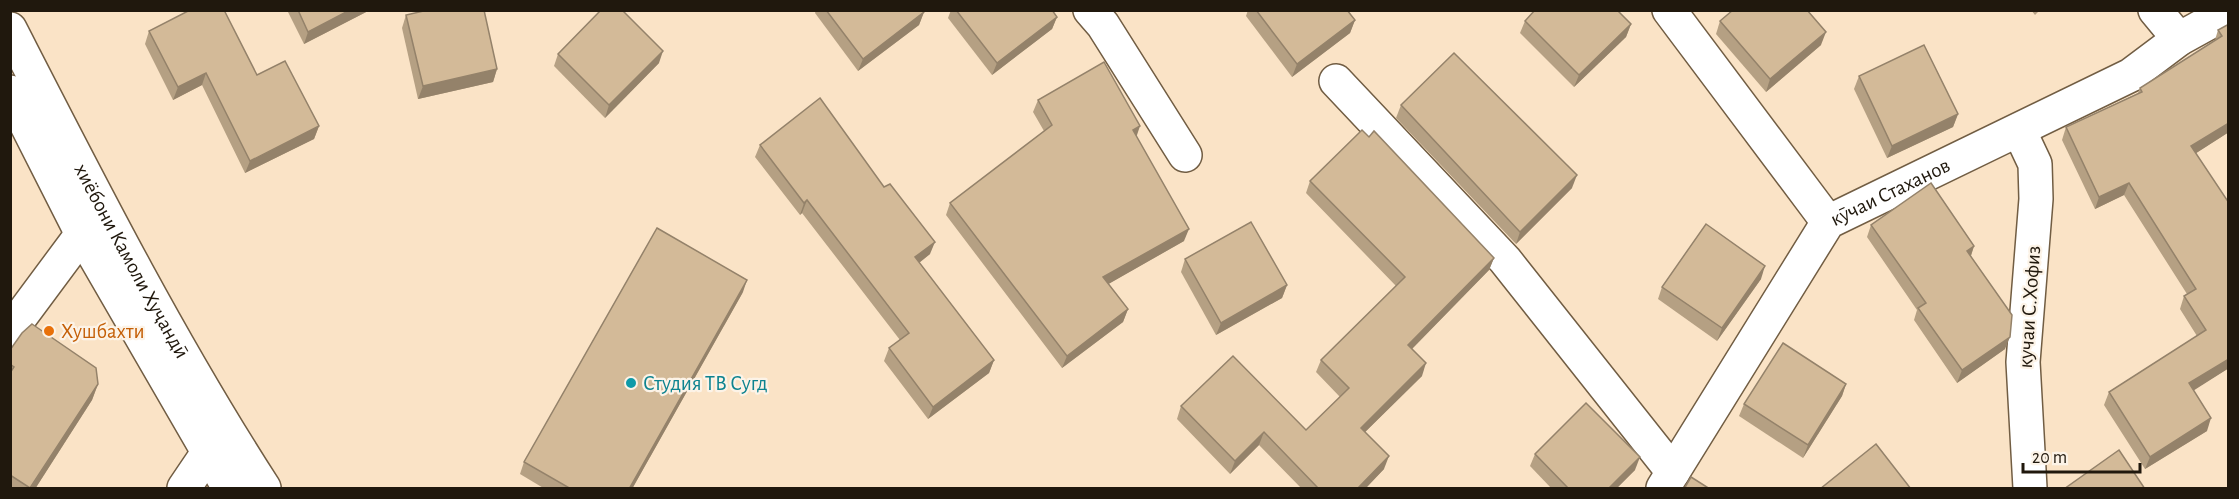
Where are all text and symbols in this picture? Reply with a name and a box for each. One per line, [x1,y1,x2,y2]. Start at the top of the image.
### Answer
street label: кӯчаи Стаханов [1827,154,1953,230]
street label: хиёбони Камоли Хуҷандӣ [70,160,193,362]
street label: кучаи С.Хофиз [2015,245,2044,369]
place label: Хушбахти [61,321,145,342]
marker: Хушбахти [42,324,56,338]
place label: Студия ТВ Сугд [643,373,768,394]
marker: Студия ТВ Сугд [624,376,638,390]
scale bar [2023,436,2140,474]
text: 20 m [2032,449,2067,467]

